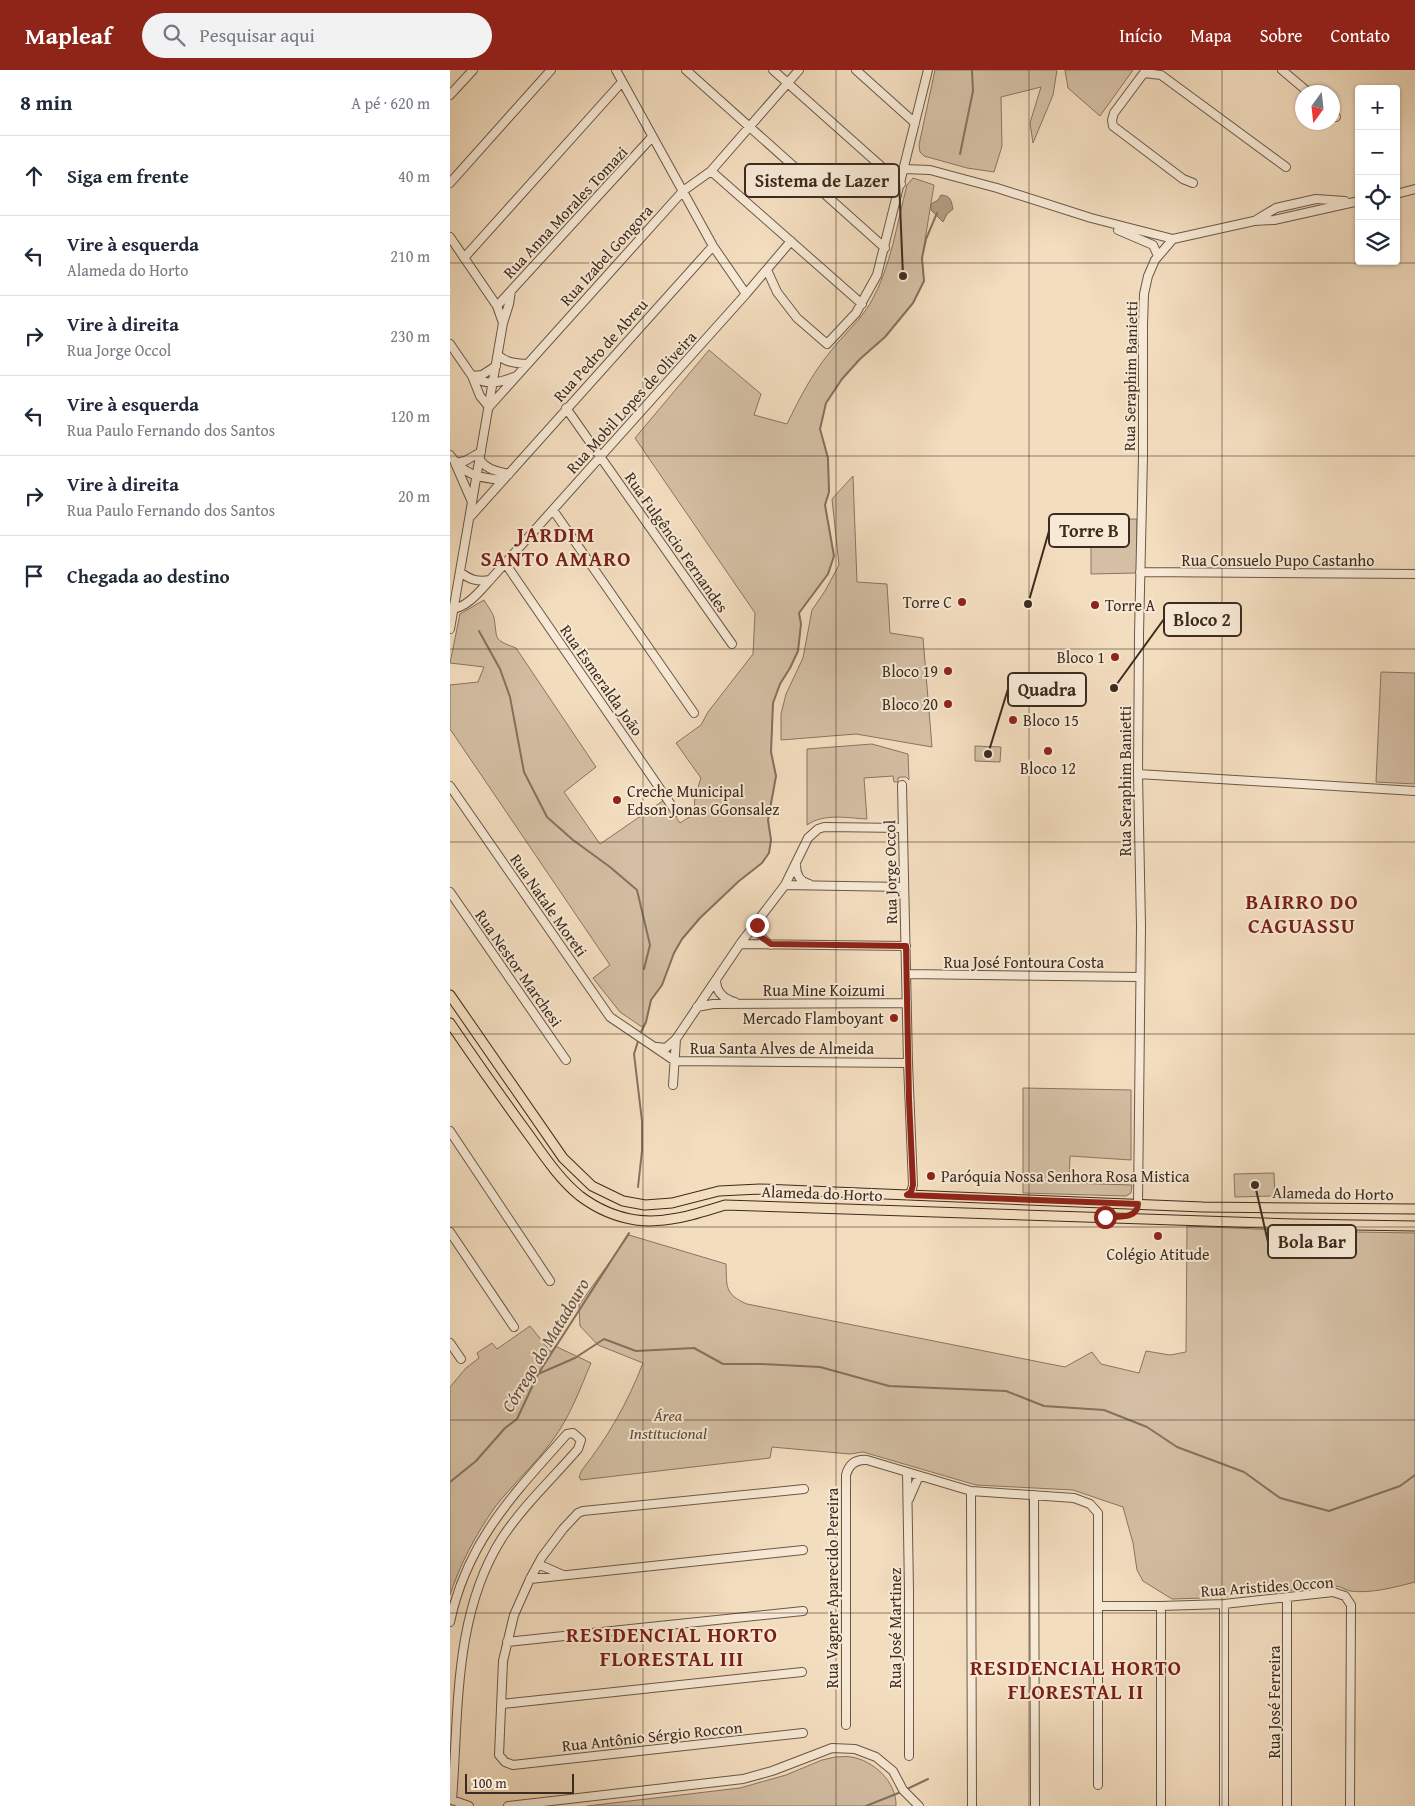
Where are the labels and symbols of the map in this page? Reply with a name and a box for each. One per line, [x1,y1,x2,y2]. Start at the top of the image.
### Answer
north arrow [1295,85,1340,130]
street label: Rua Anna Morales Tomazi [497,140,633,284]
callout: Sistema de Lazer [745,164,899,197]
text: Sistema de Lazer [755,167,890,194]
street label: Rua Izabel Gongora [554,199,658,311]
street label: Rua Pedro de Abreu [547,293,653,407]
street label: Rua Seraphim Banietti [1117,300,1143,451]
street label: Rua Mobil Lopes de Oliveira [560,325,702,479]
street label: Rua Fulgêncio Fernandes [619,467,735,617]
callout: Torre B [1049,514,1129,547]
text: Torre B [1059,517,1119,544]
district label: JARDIM SANTO AMARO [481,519,631,574]
street label: Rua Consuelo Pupo Castanho [1181,548,1375,572]
place label: Torre C [903,590,952,614]
place label: Torre A [1105,593,1155,617]
marker: Torre C [956,596,968,608]
marker: Torre A [1089,599,1101,611]
callout: Bloco 2 [1164,603,1241,636]
text: Bloco 2 [1173,606,1231,633]
street label: Rua Esmeralda João [555,619,649,741]
place label: Bloco 1 [1057,645,1105,669]
marker: Bloco 1 [1109,651,1121,663]
place label: Bloco 19 [882,659,938,683]
marker: Bloco 19 [942,665,954,677]
callout: Quadra [1008,673,1086,706]
text: Quadra [1018,676,1077,703]
place label: Bloco 20 [882,692,938,716]
marker: Bloco 20 [942,698,954,710]
street label: Rua Seraphim Banietti [1113,705,1137,856]
place label: Bloco 15 [1023,708,1079,732]
marker: Bloco 15 [1007,714,1019,726]
marker: Bloco 12 [1042,745,1054,757]
place label: Bloco 12 [1020,756,1076,780]
place label: Creche Municipal Edson Jonas GGonsalez [627,779,779,821]
marker: Creche Municipal Edson Jonas GGonsalez [611,794,623,806]
street label: Rua Jorge Occol [877,819,903,924]
street label: Rua Natale Moreti [504,849,594,962]
district label: BAIRRO DO CAGUASSU [1245,886,1359,941]
street label: Rua Nestor Marchesi [469,904,569,1032]
route end [746,914,769,937]
street label: Rua José Fontoura Costa [944,950,1105,974]
street label: Rua Mine Koizumi [763,978,885,1002]
place label: Mercado Flamboyant [743,1006,884,1030]
marker: Mercado Flamboyant [888,1012,900,1024]
street label: Rua Santa Alves de Almeida [690,1036,875,1060]
place label: Paróquia Nossa Senhora Rosa Mistica [941,1164,1190,1188]
marker: Paróquia Nossa Senhora Rosa Mistica [925,1170,937,1182]
street label: Alameda do Horto [761,1179,883,1207]
street label: Alameda do Horto [1272,1180,1394,1206]
route start [1094,1206,1117,1229]
callout: Bola Bar [1268,1225,1356,1258]
text: Bola Bar [1278,1228,1347,1255]
marker: Colégio Atitude [1152,1230,1164,1242]
place label: Colégio Atitude [1106,1242,1210,1266]
water label: Córrego do Matadouro [494,1273,596,1417]
park label: Área Institucional [629,1403,707,1445]
street label: Rua Vagner Aparecido Pereira [820,1487,844,1688]
street label: Rua José Martinez [883,1568,907,1688]
street label: Rua Aristides Occon [1200,1569,1334,1603]
district label: RESIDENCIAL HORTO FLORESTAL III [566,1619,778,1674]
street label: Rua José Ferreira [1262,1645,1286,1759]
district label: RESIDENCIAL HORTO FLORESTAL II [970,1652,1182,1707]
street label: Rua Antônio Sérgio Roccon [561,1715,743,1757]
scale bar [465,1771,574,1794]

